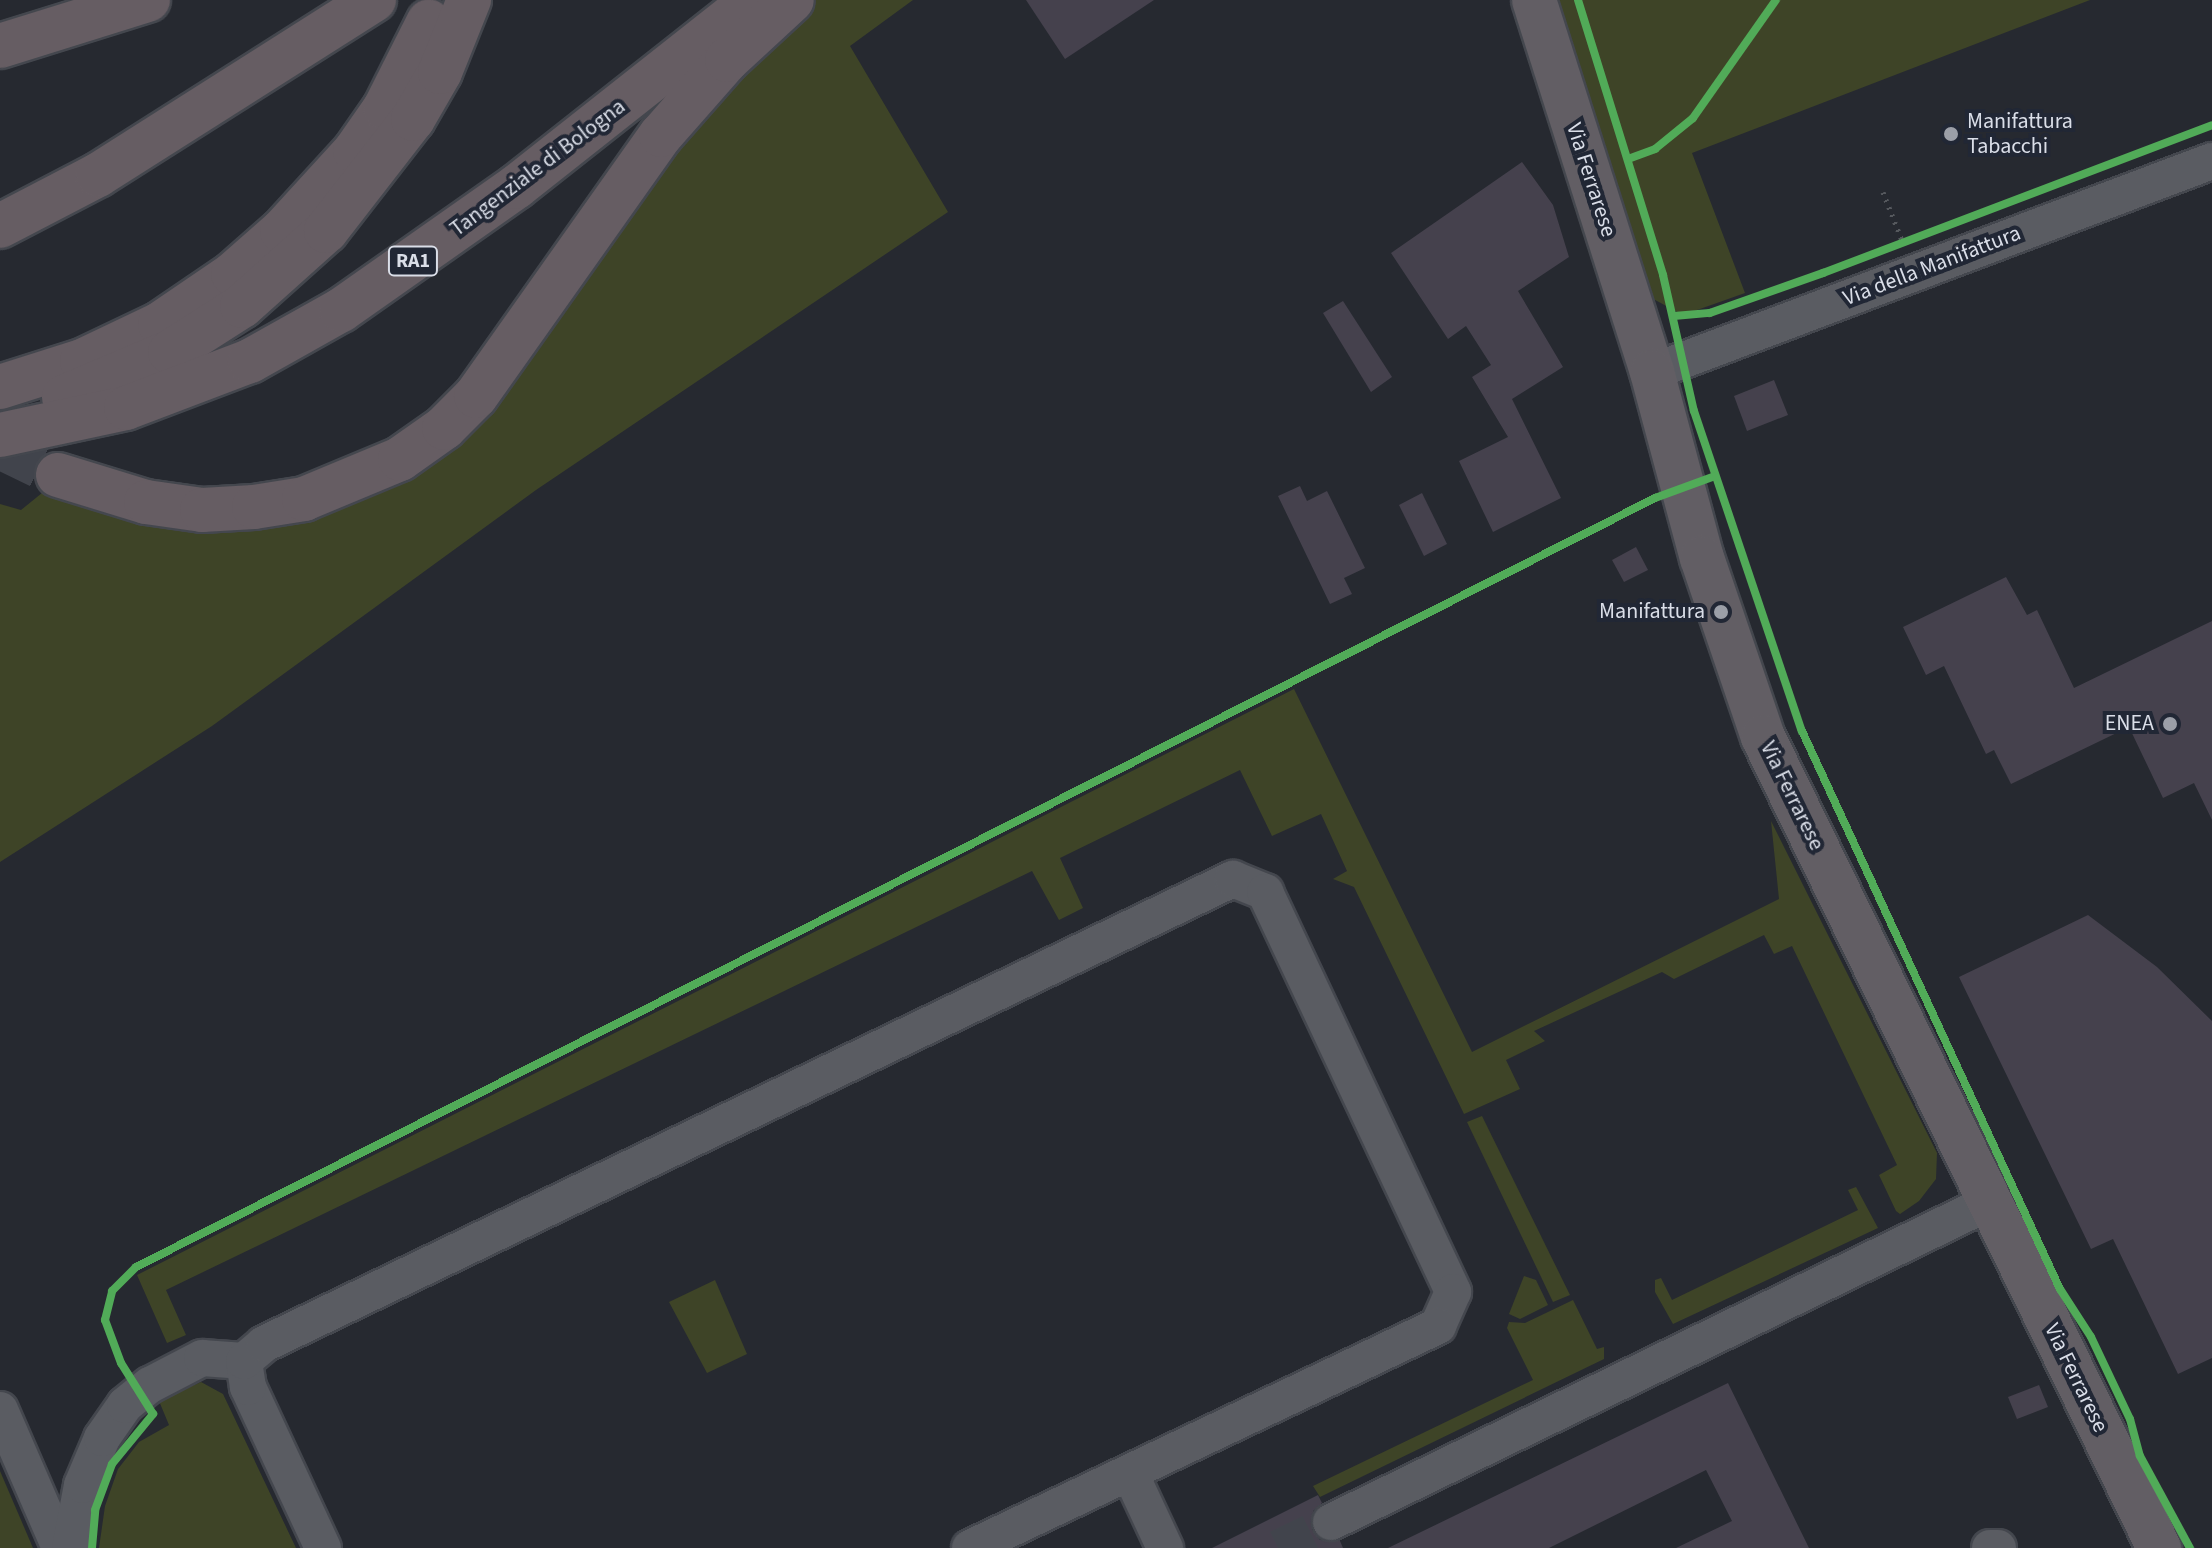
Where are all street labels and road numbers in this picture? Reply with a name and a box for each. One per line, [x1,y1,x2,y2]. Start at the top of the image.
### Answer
street label: Tangenziale di Bologna [445,94,631,242]
street label: Via Ferrarese [1560,120,1622,240]
street label: Via della Manifattura [1840,220,2024,312]
road number: RA1 [387,245,439,277]
street label: Via Ferrarese [1754,737,1830,855]
street label: Via Ferrarese [2038,1319,2114,1437]

